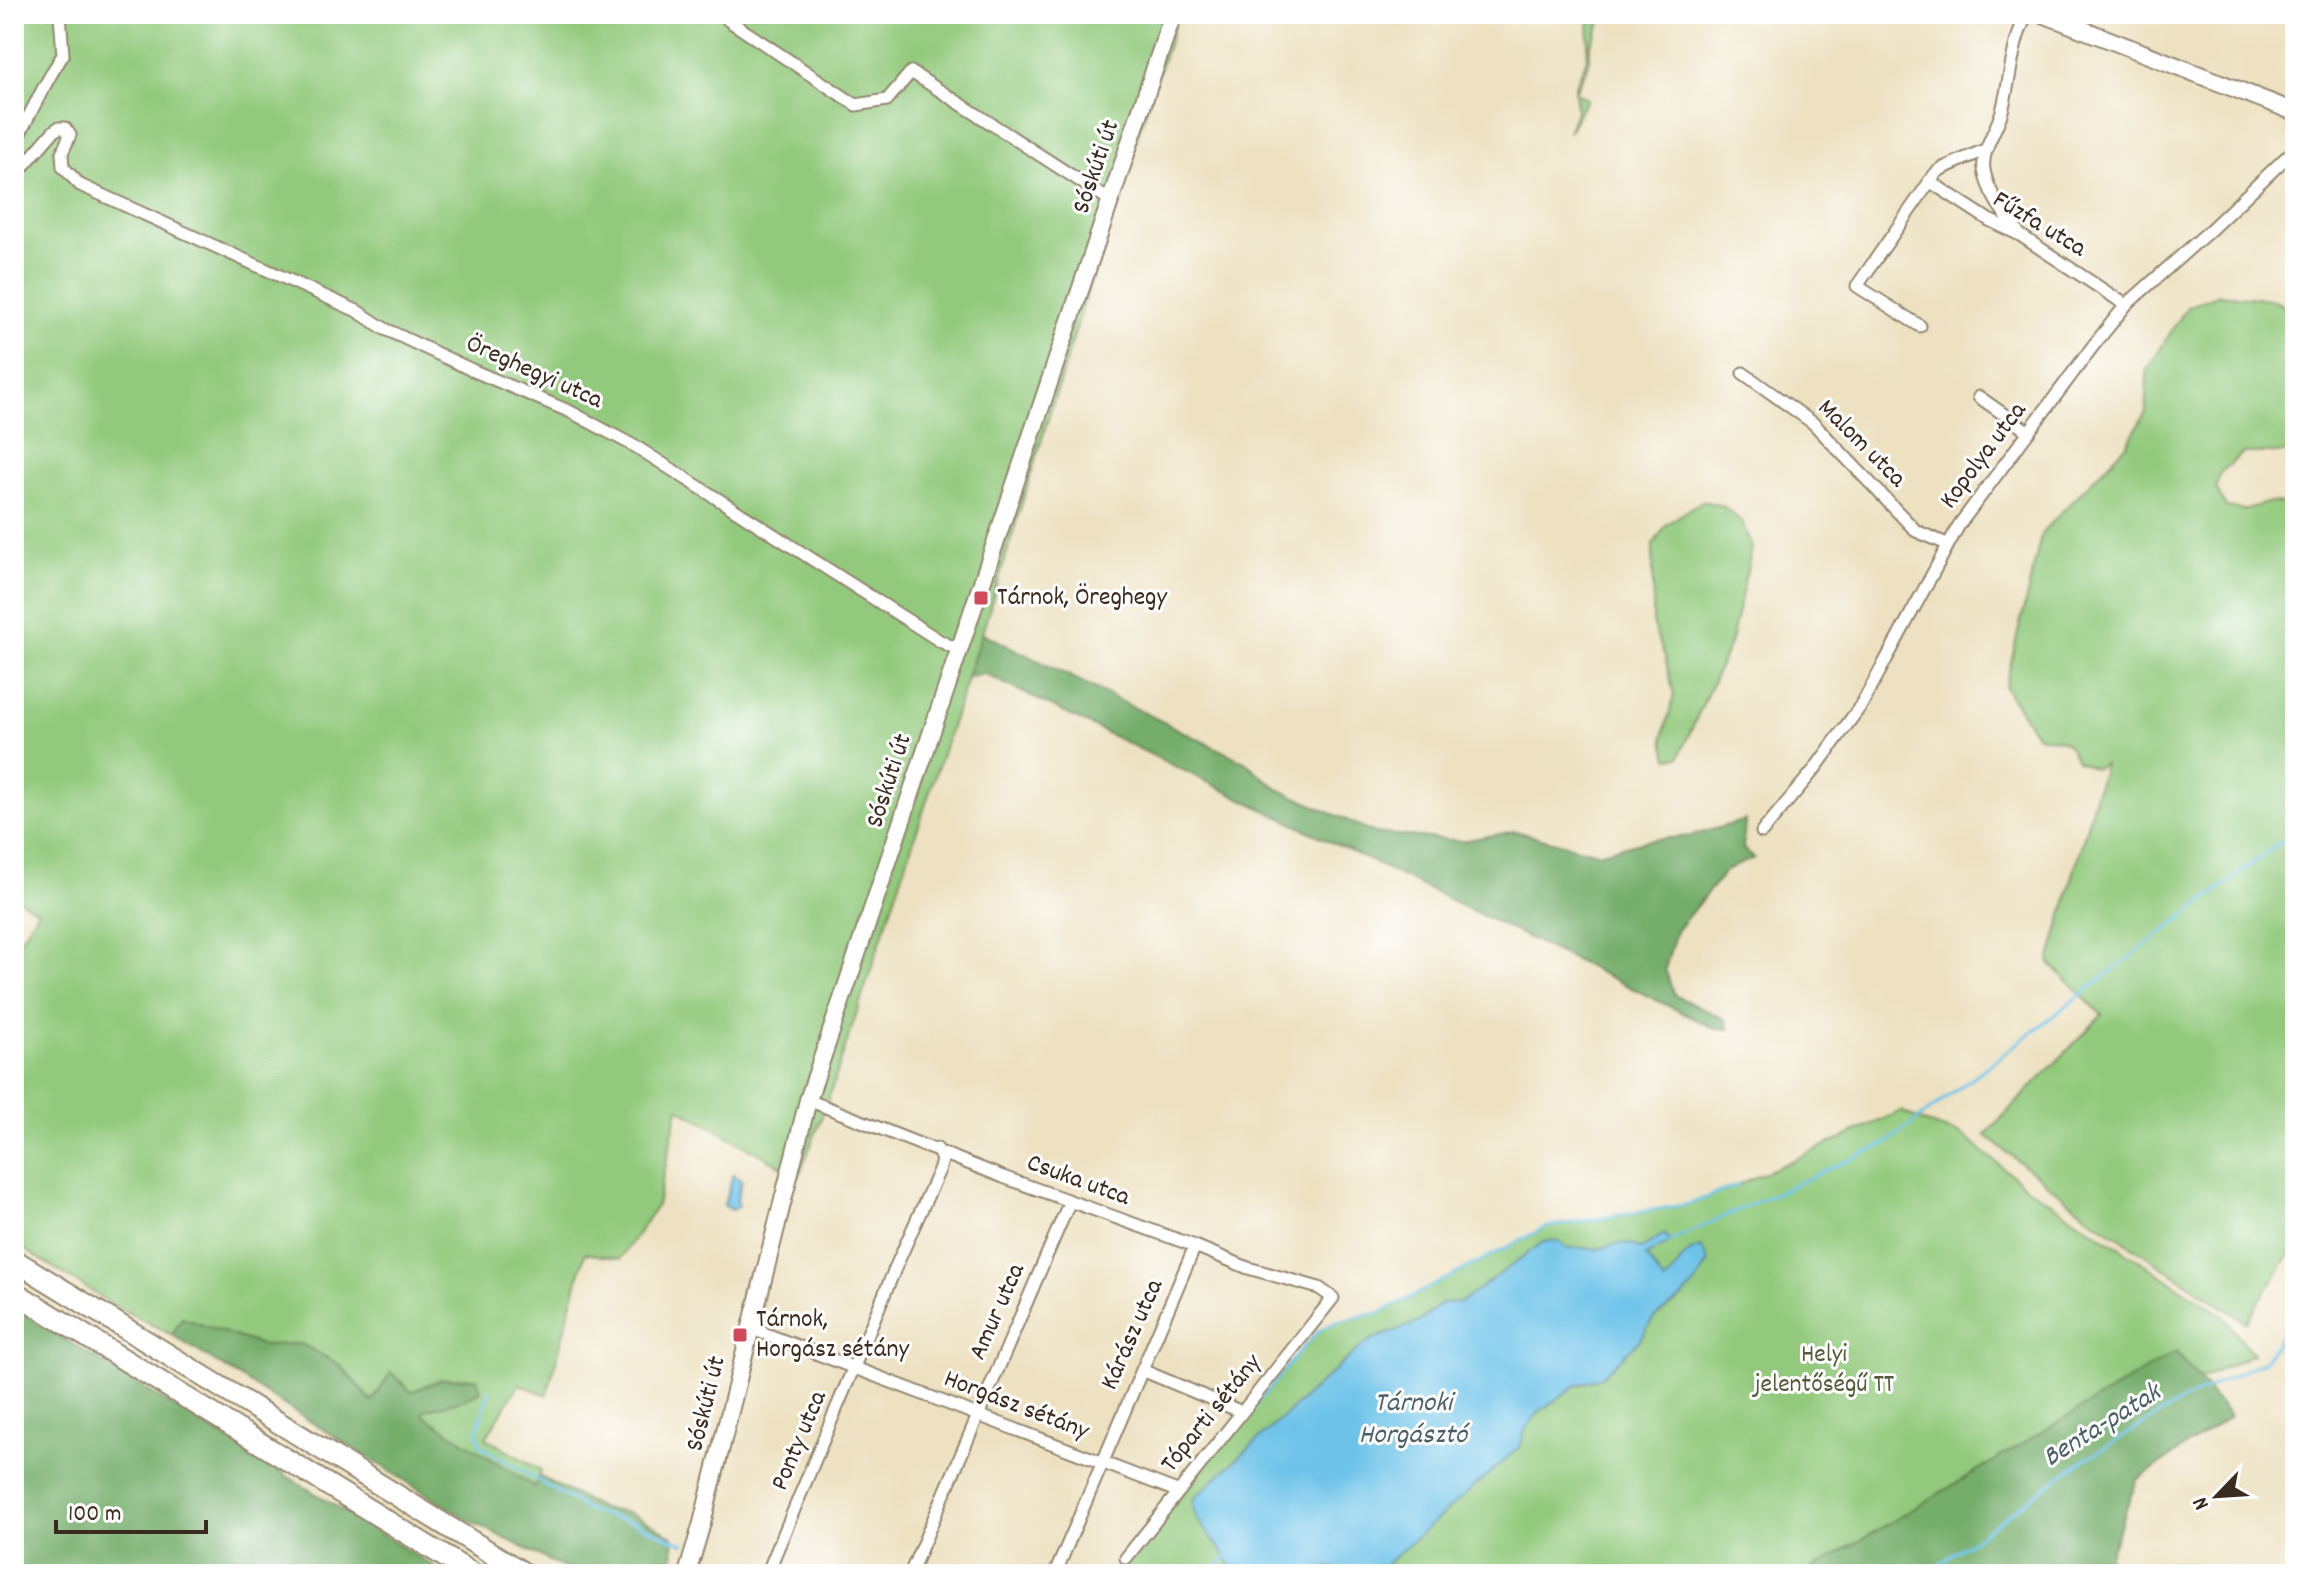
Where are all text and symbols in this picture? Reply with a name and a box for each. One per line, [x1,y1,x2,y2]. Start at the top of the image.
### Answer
street label: Sóskúti út [1064,115,1130,219]
street label: Fűzfa utca [1985,183,2094,268]
street label: Öreghegyi utca [460,326,609,420]
street label: Malom utca [1808,391,1914,497]
street label: Kopolya utca [1931,394,2037,517]
place label: Tárnok, Öreghegy [997,580,1168,617]
marker: Tárnok, Öreghegy [972,589,990,607]
street label: Sóskúti út [857,729,923,833]
street label: Csuka utca [1021,1145,1135,1217]
street label: Amur utca [960,1257,1036,1366]
street label: Kárász utca [1092,1273,1174,1396]
place label: Tárnok, Horgász sétány [756,1302,909,1369]
marker: Tárnok, Horgász sétány [731,1326,749,1344]
park label: Helyi jelentőségű TT [1752,1337,1895,1404]
street label: Tóparti sétány [1153,1346,1272,1481]
street label: Sóskúti út [677,1352,737,1456]
street label: Horgász sétány [938,1361,1094,1451]
water label: Benta-patak [2036,1374,2172,1479]
street label: Ponty utca [762,1385,838,1497]
water label: Tárnoki Horgásztó [1359,1385,1471,1457]
north arrow [2177,1456,2257,1536]
scale bar [56,1484,206,1534]
text: N [2186,1491,2218,1514]
text: 100 m [68,1498,121,1532]

